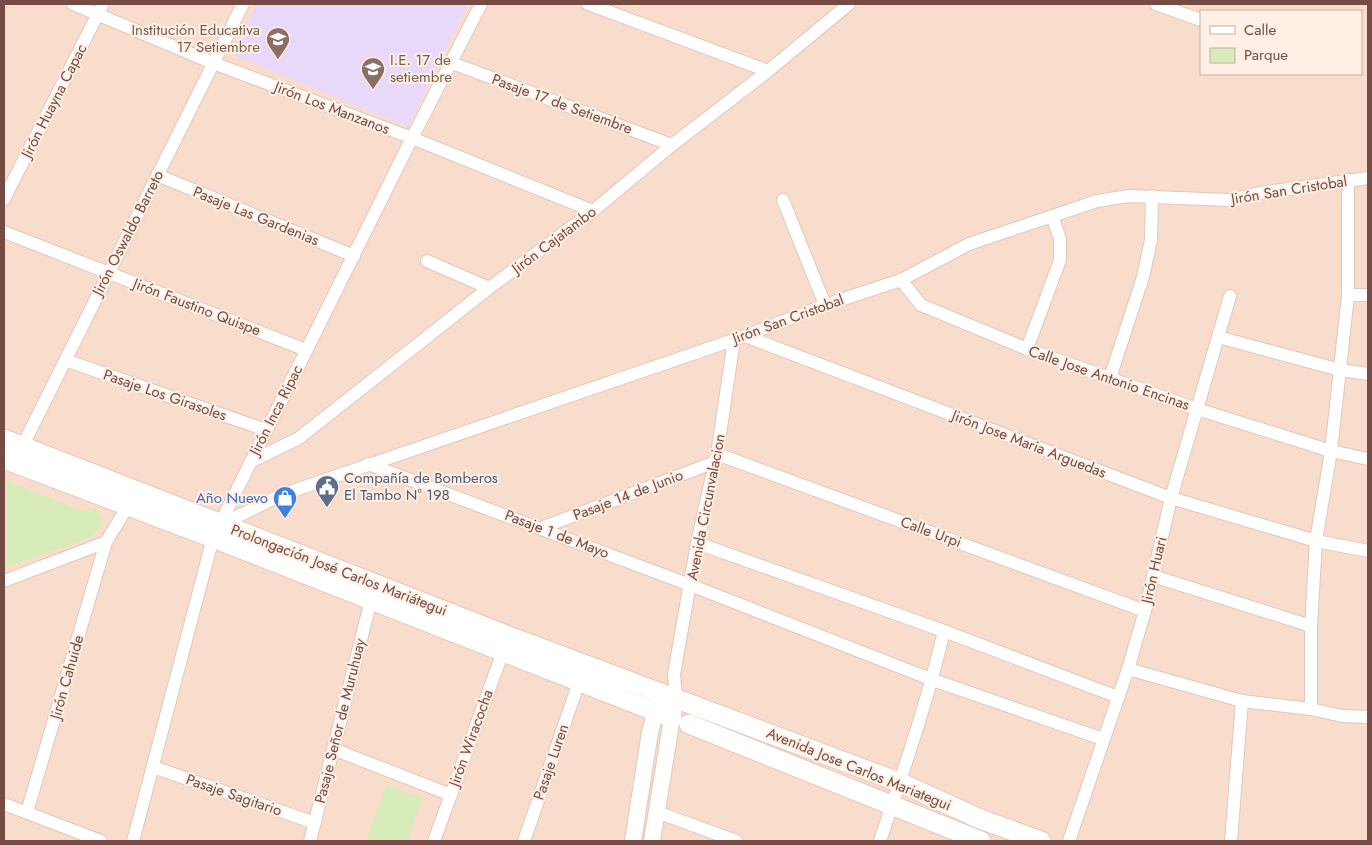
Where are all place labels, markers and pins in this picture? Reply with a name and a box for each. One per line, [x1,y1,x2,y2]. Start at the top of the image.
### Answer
place label: Institución Educativa 17 Setiembre [131,19,260,58]
school or university icon: Institución Educativa 17 Setiembre [265,26,291,60]
place label: I.E. 17 de setiembre [390,49,452,88]
school or university icon: I.E. 17 de setiembre [360,56,386,90]
place label: Compañía de Bomberos El Tambo Nº 198 [344,467,498,506]
public building icon: Compañía de Bomberos El Tambo Nº 198 [314,474,340,508]
shop icon: Año Nuevo [272,485,298,519]
place label: Año Nuevo [196,487,268,509]

